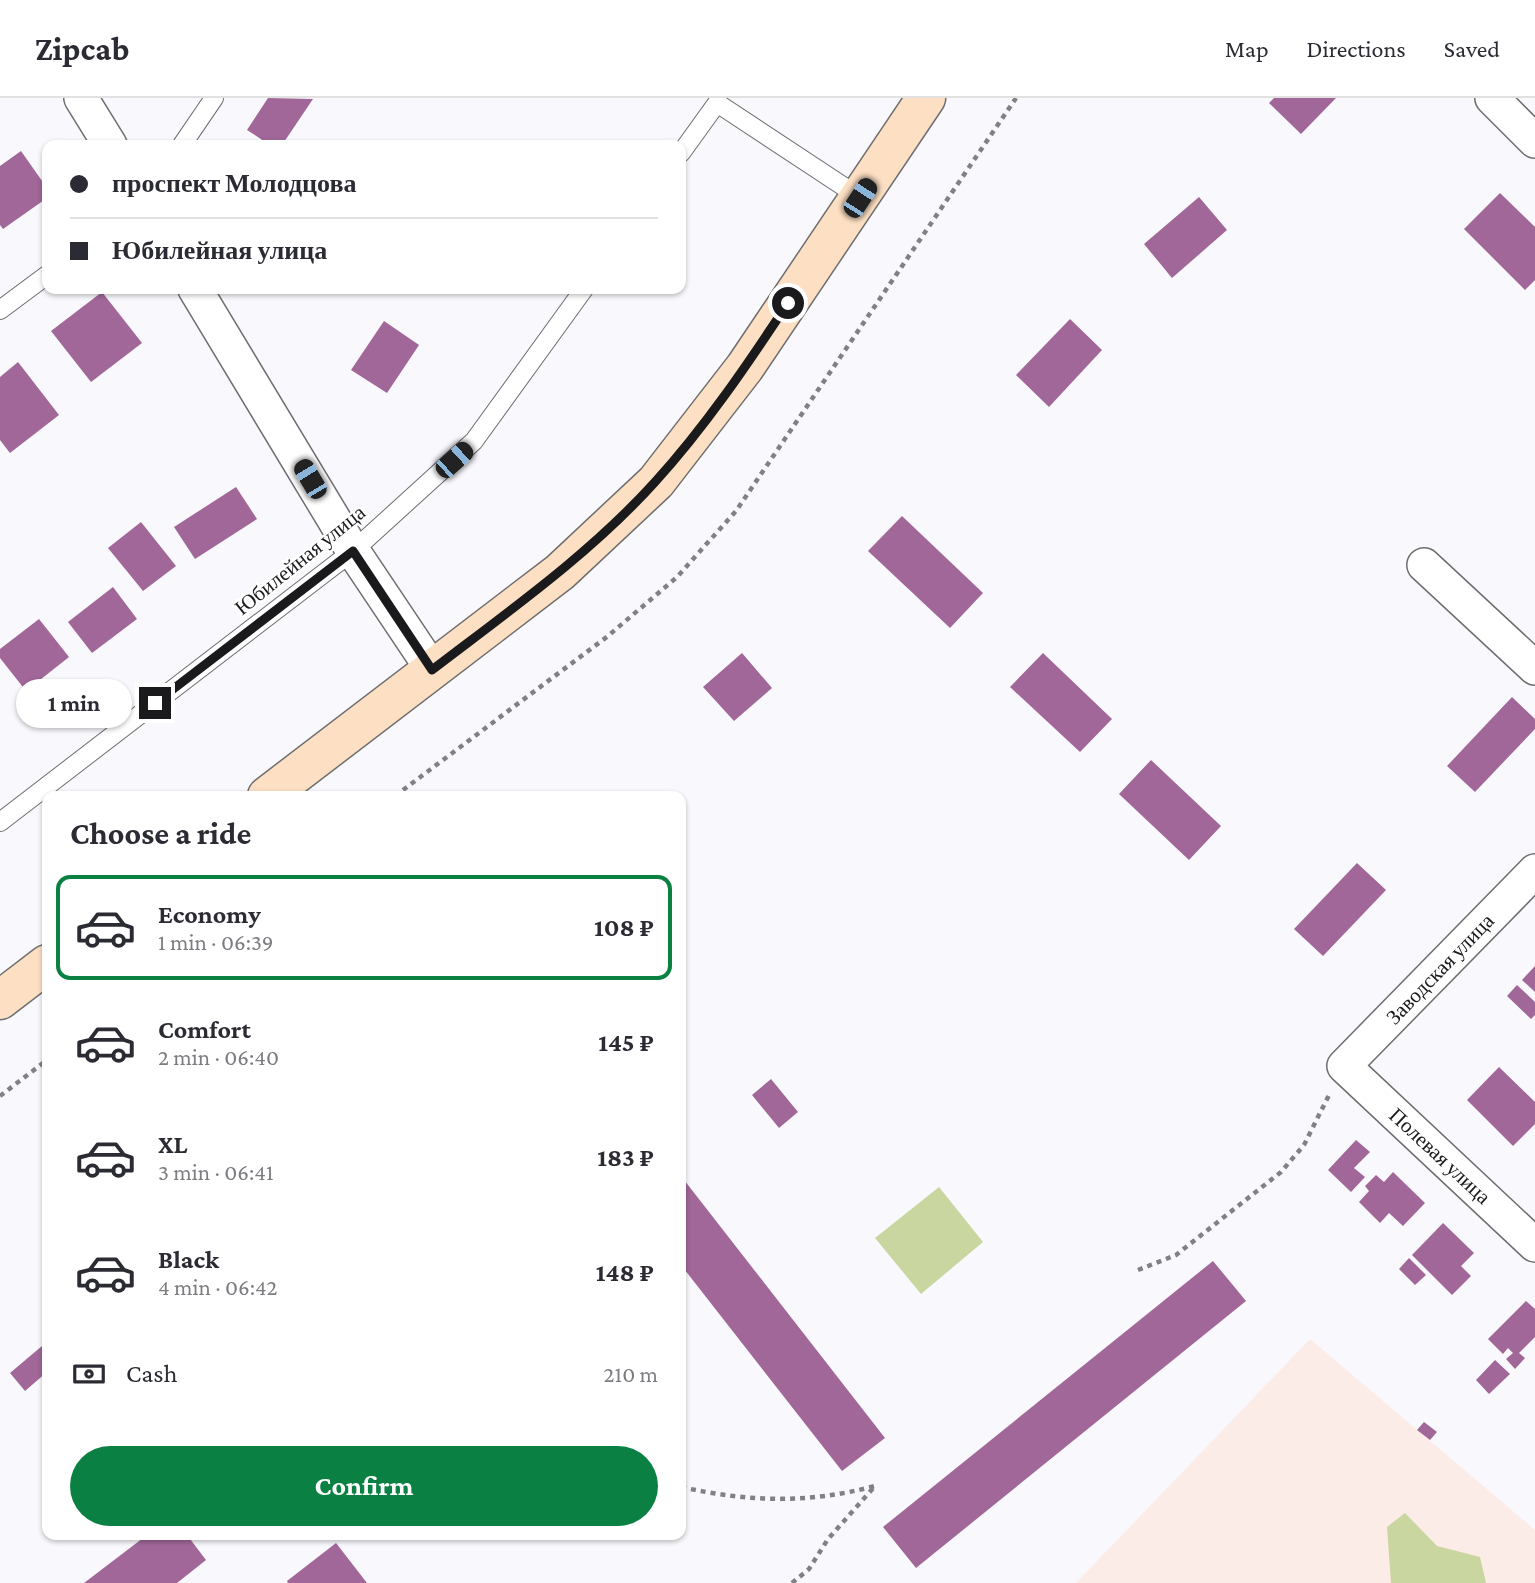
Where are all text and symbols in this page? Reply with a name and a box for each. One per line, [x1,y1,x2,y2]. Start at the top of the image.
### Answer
text: Zipcab [35,30,129,67]
text: Map [1225,35,1269,62]
text: Directions [1307,35,1406,62]
text: Saved [1444,35,1500,62]
text: проспект Молодцова [112,169,356,198]
car [840,175,881,221]
text: Юбилейная улица [112,236,327,265]
route start [772,287,804,319]
car [432,438,477,482]
car [291,456,330,502]
street label: Юбилейная улица [230,500,370,620]
callout: 1 min [15,678,130,728]
route end [139,687,171,719]
text: 1 min [48,690,100,716]
text: Choose a ride [70,815,251,851]
icon: car [74,896,137,959]
text: Economy [158,900,261,929]
street label: Заводская улица [1381,908,1499,1029]
text: 108 ₽ [594,913,654,942]
text: 1 min · 06:39 [158,929,273,955]
icon: car [74,1011,137,1074]
text: Comfort [158,1015,251,1044]
text: 145 ₽ [598,1028,654,1057]
text: 2 min · 06:40 [158,1044,279,1070]
street label: Полевая улица [1384,1103,1496,1209]
icon: car [74,1126,137,1189]
text: XL [158,1130,187,1159]
text: 183 ₽ [597,1143,654,1172]
text: 3 min · 06:41 [158,1159,274,1185]
icon: car [74,1241,137,1304]
text: Black [158,1245,219,1274]
text: 148 ₽ [596,1258,654,1287]
text: 4 min · 06:42 [158,1274,278,1300]
icon: cash [70,1355,108,1393]
text: Cash [126,1359,177,1388]
text: 210 m [604,1361,658,1387]
button: Confirm [70,1446,658,1526]

